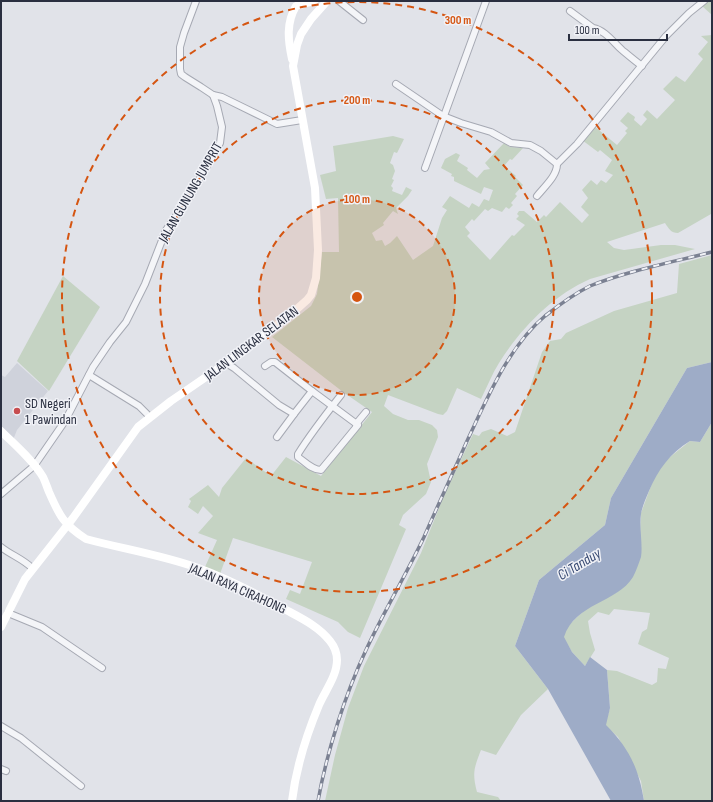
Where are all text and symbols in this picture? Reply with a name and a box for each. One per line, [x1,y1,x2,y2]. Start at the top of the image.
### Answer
text: 300 m [445,13,471,28]
scale bar [569,16,667,42]
text: 100 m [575,23,600,38]
text: 200 m [344,93,370,108]
street label: JALAN GUNUNG JUMPRIT [154,139,226,246]
text: 100 m [344,192,370,207]
centre of rings [350,290,364,304]
street label: JALAN LINGKAR SELATAN [200,302,302,385]
place label: SD Negeri 1 Pawindan [25,395,77,428]
marker: SD Negeri 1 Pawindan [12,406,22,416]
water label: Ci Tanduy [554,543,606,585]
street label: JALAN RAYA CIRAHONG [186,559,289,618]

